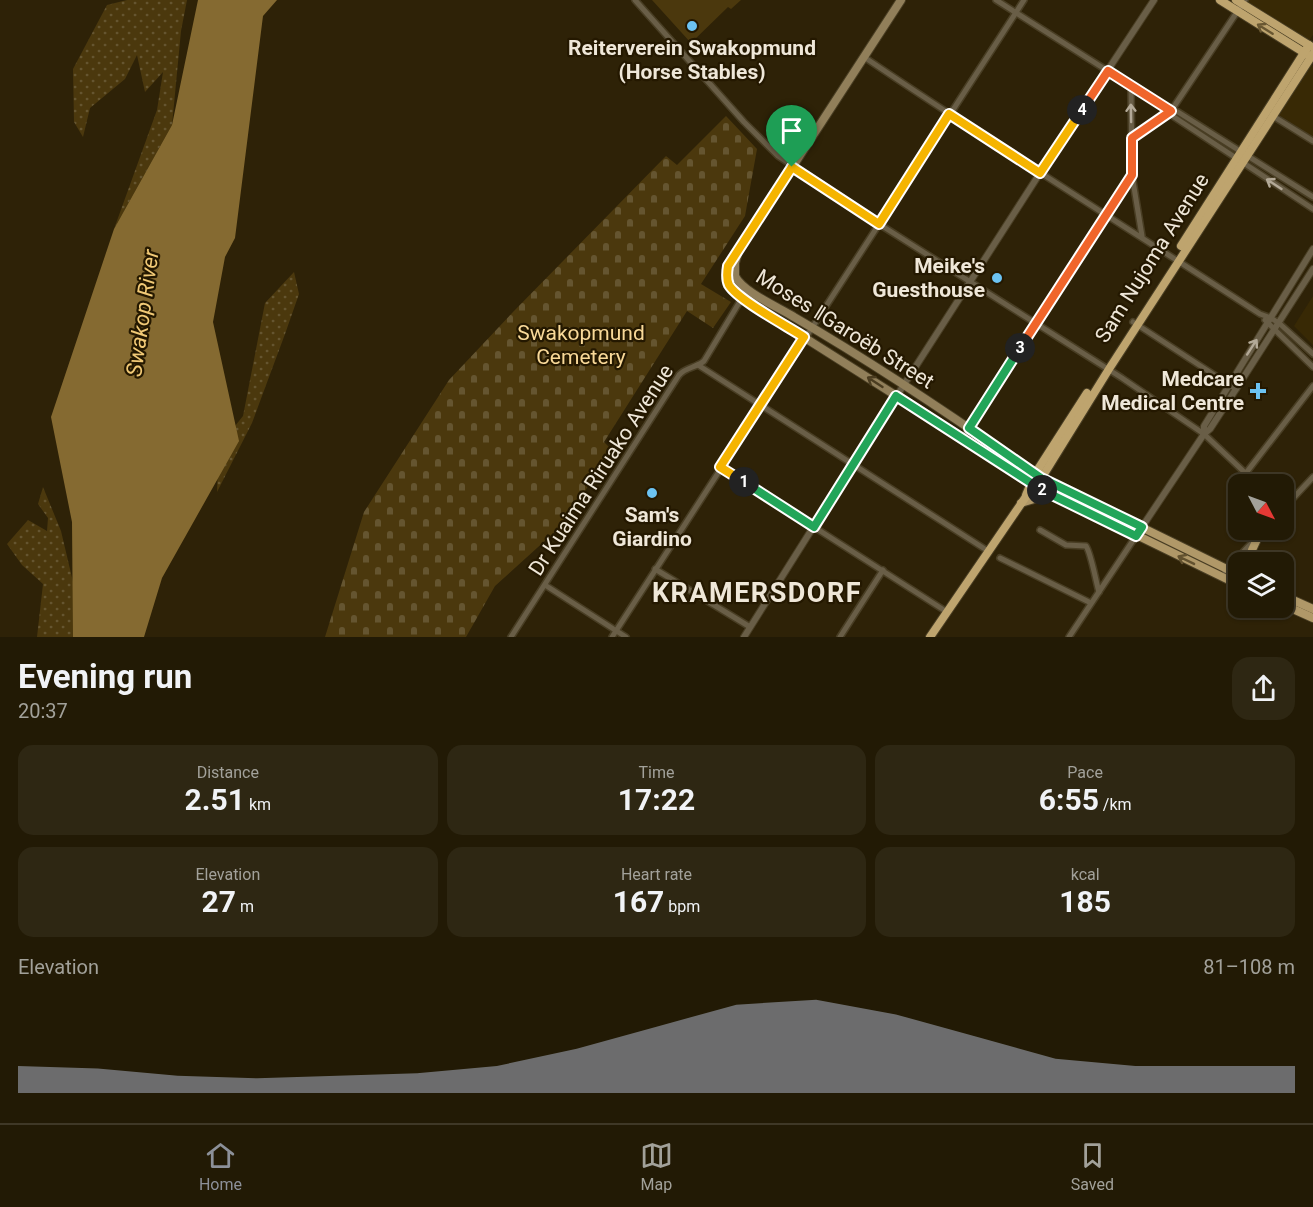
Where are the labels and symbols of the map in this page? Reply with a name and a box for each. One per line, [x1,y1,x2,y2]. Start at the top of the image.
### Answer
marker: Reiterverein Swakopmund (Horse Stables) [685,19,699,33]
one-way arrow [1257,22,1274,35]
place label: Reiterverein Swakopmund (Horse Stables) [568,36,816,84]
pin: 4 [1067,95,1097,125]
one-way arrow [1126,103,1137,123]
pin [766,105,817,167]
street label: Sam Nujoma Avenue [1090,169,1214,347]
one-way arrow [1266,178,1283,191]
water label: Swakop River [121,247,164,378]
place label: Meike's Guesthouse [872,254,985,302]
street label: Moses ǁGaroëb Street [752,264,938,394]
marker: Meike's Guesthouse [990,271,1004,285]
park label: Swakopmund Cemetery [517,321,645,369]
pin: 3 [1005,333,1035,363]
one-way arrow [1246,339,1259,356]
street label: Dr Kuaima Riruako Avenue [524,360,678,580]
place label: Medcare Medical Centre [1101,367,1244,415]
one-way arrow [867,376,884,389]
marker: Medcare Medical Centre [1249,382,1267,400]
pin: 1 [729,467,759,497]
north arrow [1228,474,1294,540]
pin: 2 [1027,475,1057,505]
marker: Sam's Giardino [645,486,659,500]
place label: Sam's Giardino [612,503,692,551]
one-way arrow [1177,554,1195,566]
district label: KRAMERSDORF [652,577,862,609]

